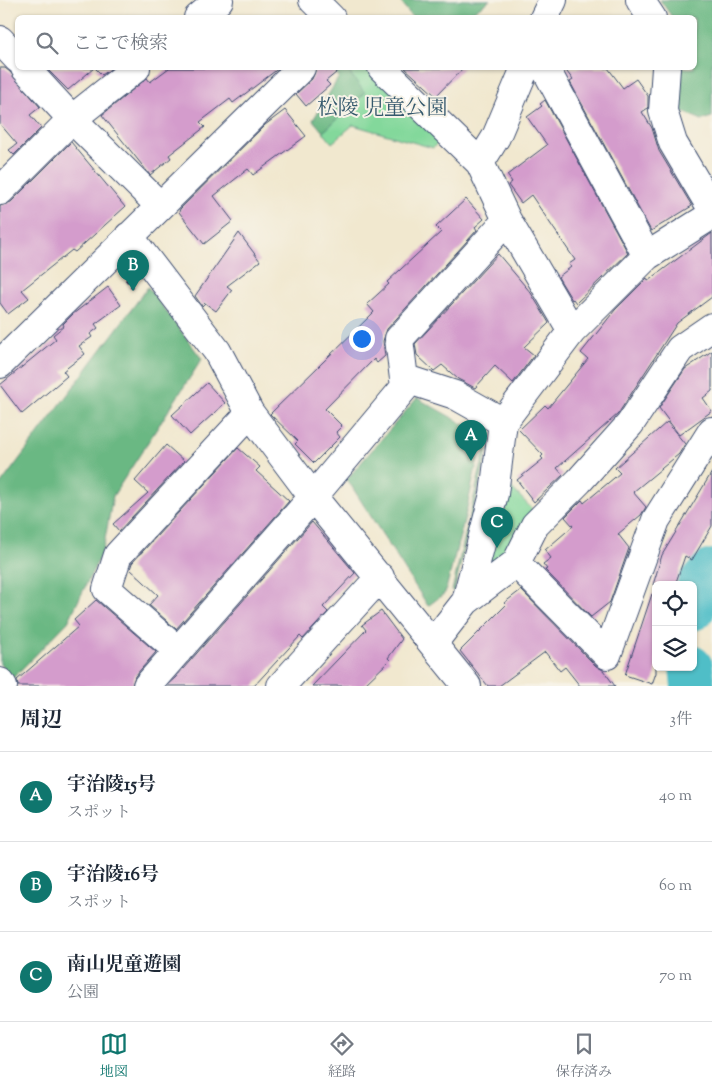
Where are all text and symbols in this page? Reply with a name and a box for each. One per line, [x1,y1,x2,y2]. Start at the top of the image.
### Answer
search box [15,15,697,70]
icon: search [33,29,61,57]
text: ここで検索 [73,31,168,58]
park label: 松陵 児童公園 [317,94,447,124]
pin: B [117,250,149,291]
your location [349,326,375,352]
pin: A [455,420,487,461]
pin: C [481,507,513,548]
map controls [652,581,697,671]
button: locate [652,581,697,626]
button: layers [652,626,697,671]
text: 周辺 [20,706,62,736]
text: 3件 [670,709,692,732]
text: 宇治陵15号 [67,772,156,799]
text: A [30,785,43,808]
text: 40 m [659,785,692,808]
text: スポット [67,802,131,825]
text: 宇治陵16号 [67,862,159,889]
text: B [31,875,41,898]
text: 60 m [659,875,692,898]
text: スポット [67,892,131,915]
text: 南山児童遊園 [67,952,181,979]
text: C [30,965,42,988]
text: 70 m [659,965,692,988]
text: 公園 [67,982,99,1005]
tab: 地図 [100,1030,128,1083]
tab: 経路 [328,1030,356,1083]
tab: 保存済み [556,1030,612,1083]

